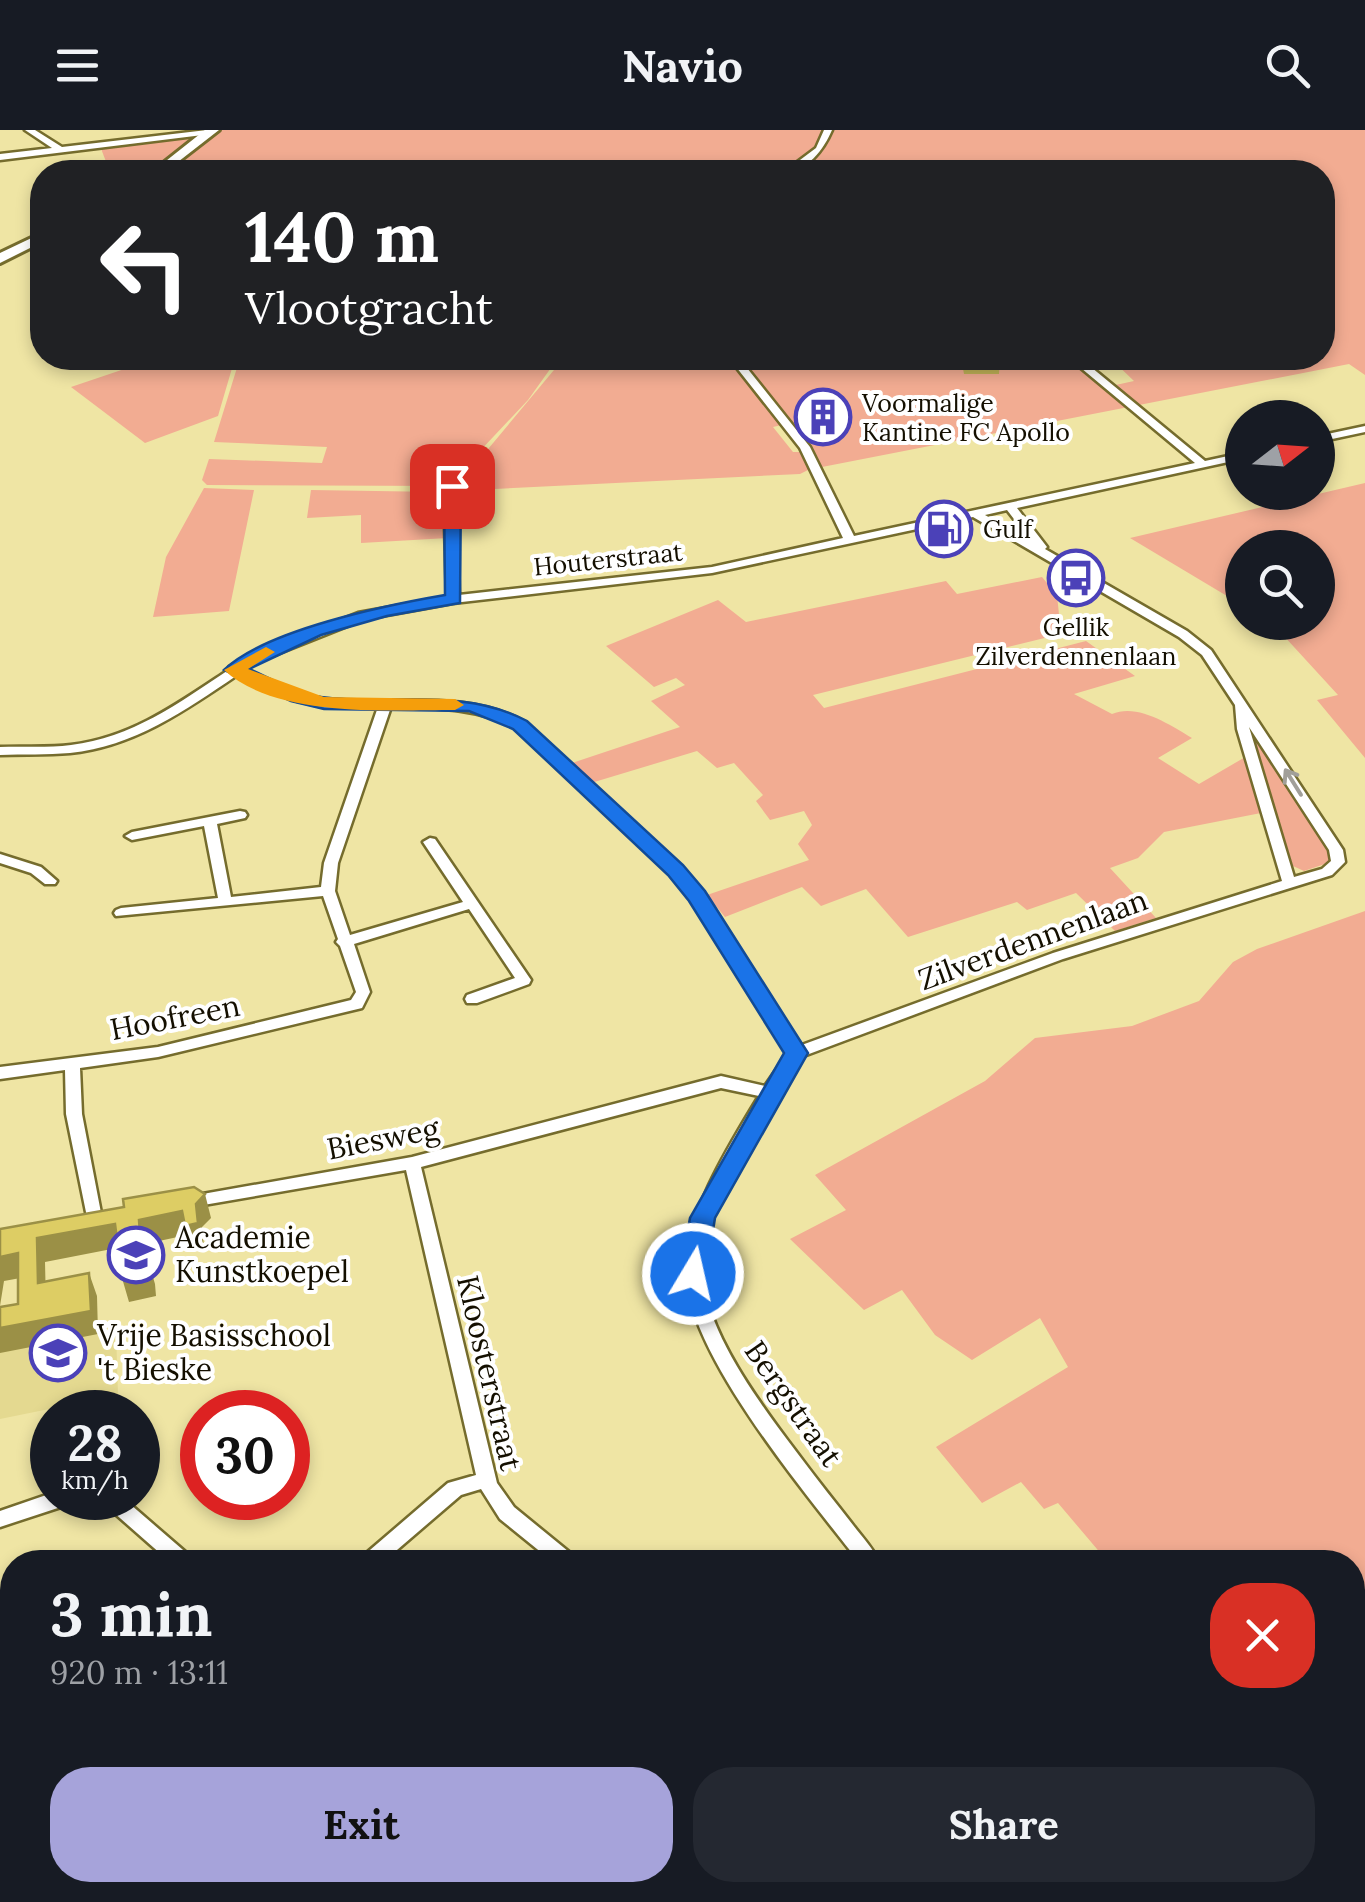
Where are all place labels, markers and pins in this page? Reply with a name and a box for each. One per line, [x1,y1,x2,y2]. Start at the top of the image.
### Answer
building icon: Voormalige Kantine FC Apollo [793,387,853,447]
place label: Voormalige Kantine FC Apollo [861,387,1070,448]
pin [410,444,495,529]
fuel station icon: Gulf [914,499,974,559]
place label: Gulf [983,513,1034,545]
bus stop icon: Gellik Zilverdennenlaan [1046,548,1106,608]
place label: Gellik Zilverdennenlaan [976,611,1176,672]
place label: Academie Kunstkoepel [174,1218,349,1290]
school or university icon: Academie Kunstkoepel [106,1225,166,1285]
place label: Vrije Basisschool 't Bieske [96,1316,331,1388]
school or university icon: Vrije Basisschool 't Bieske [28,1323,88,1383]

